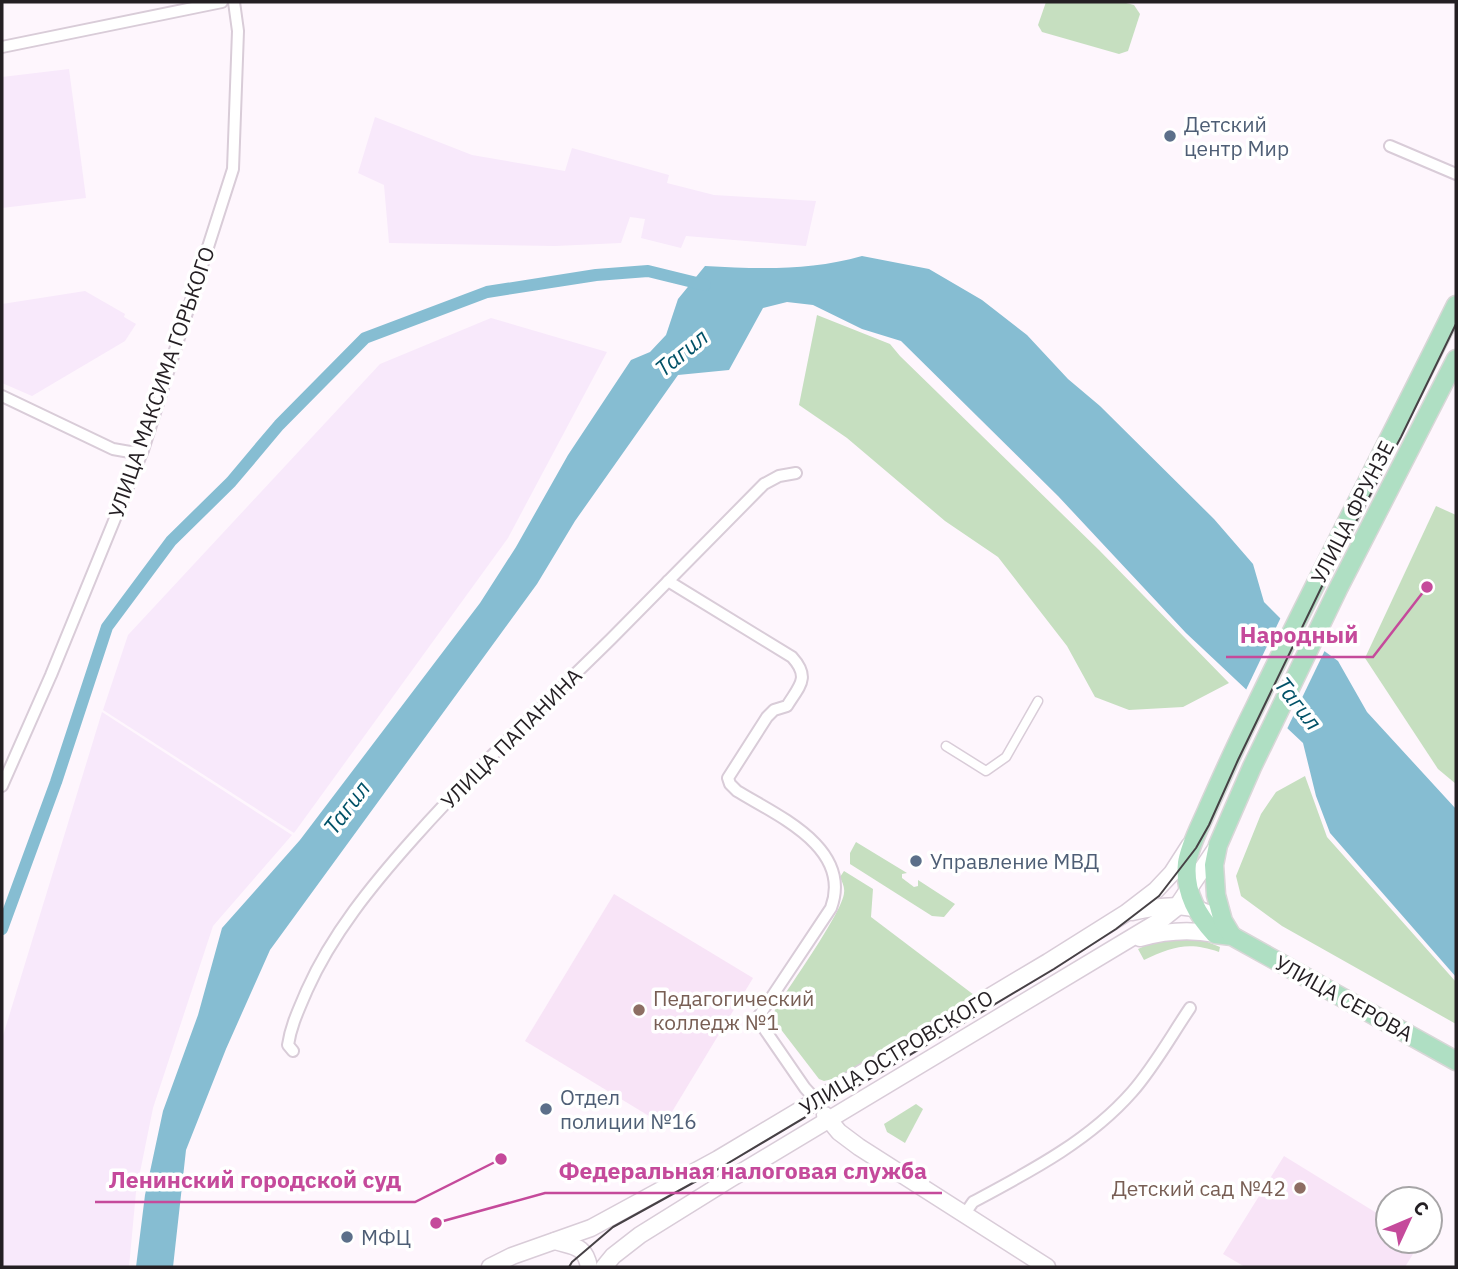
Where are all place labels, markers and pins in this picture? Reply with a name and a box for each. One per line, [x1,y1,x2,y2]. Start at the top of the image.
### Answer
place label: Детский центр Мир [1184,110,1289,162]
marker: Детский центр Мир [1162,128,1178,144]
callout: Народный [1226,613,1373,657]
place label: Управление МВД [930,847,1099,875]
marker: Управление МВД [908,853,924,869]
place label: Педагогический колледж №1 [653,984,814,1036]
marker: Педагогический колледж №1 [631,1002,647,1018]
place label: Отдел полиции №16 [560,1083,697,1135]
marker: Отдел полиции №16 [538,1101,554,1117]
callout: Федеральная налоговая служба [545,1149,942,1193]
callout: Ленинский городской суд [95,1158,415,1202]
place label: Детский сад №42 [1112,1174,1286,1202]
marker: Детский сад №42 [1292,1180,1308,1196]
place label: МФЦ [361,1223,411,1251]
marker: МФЦ [339,1229,355,1245]

